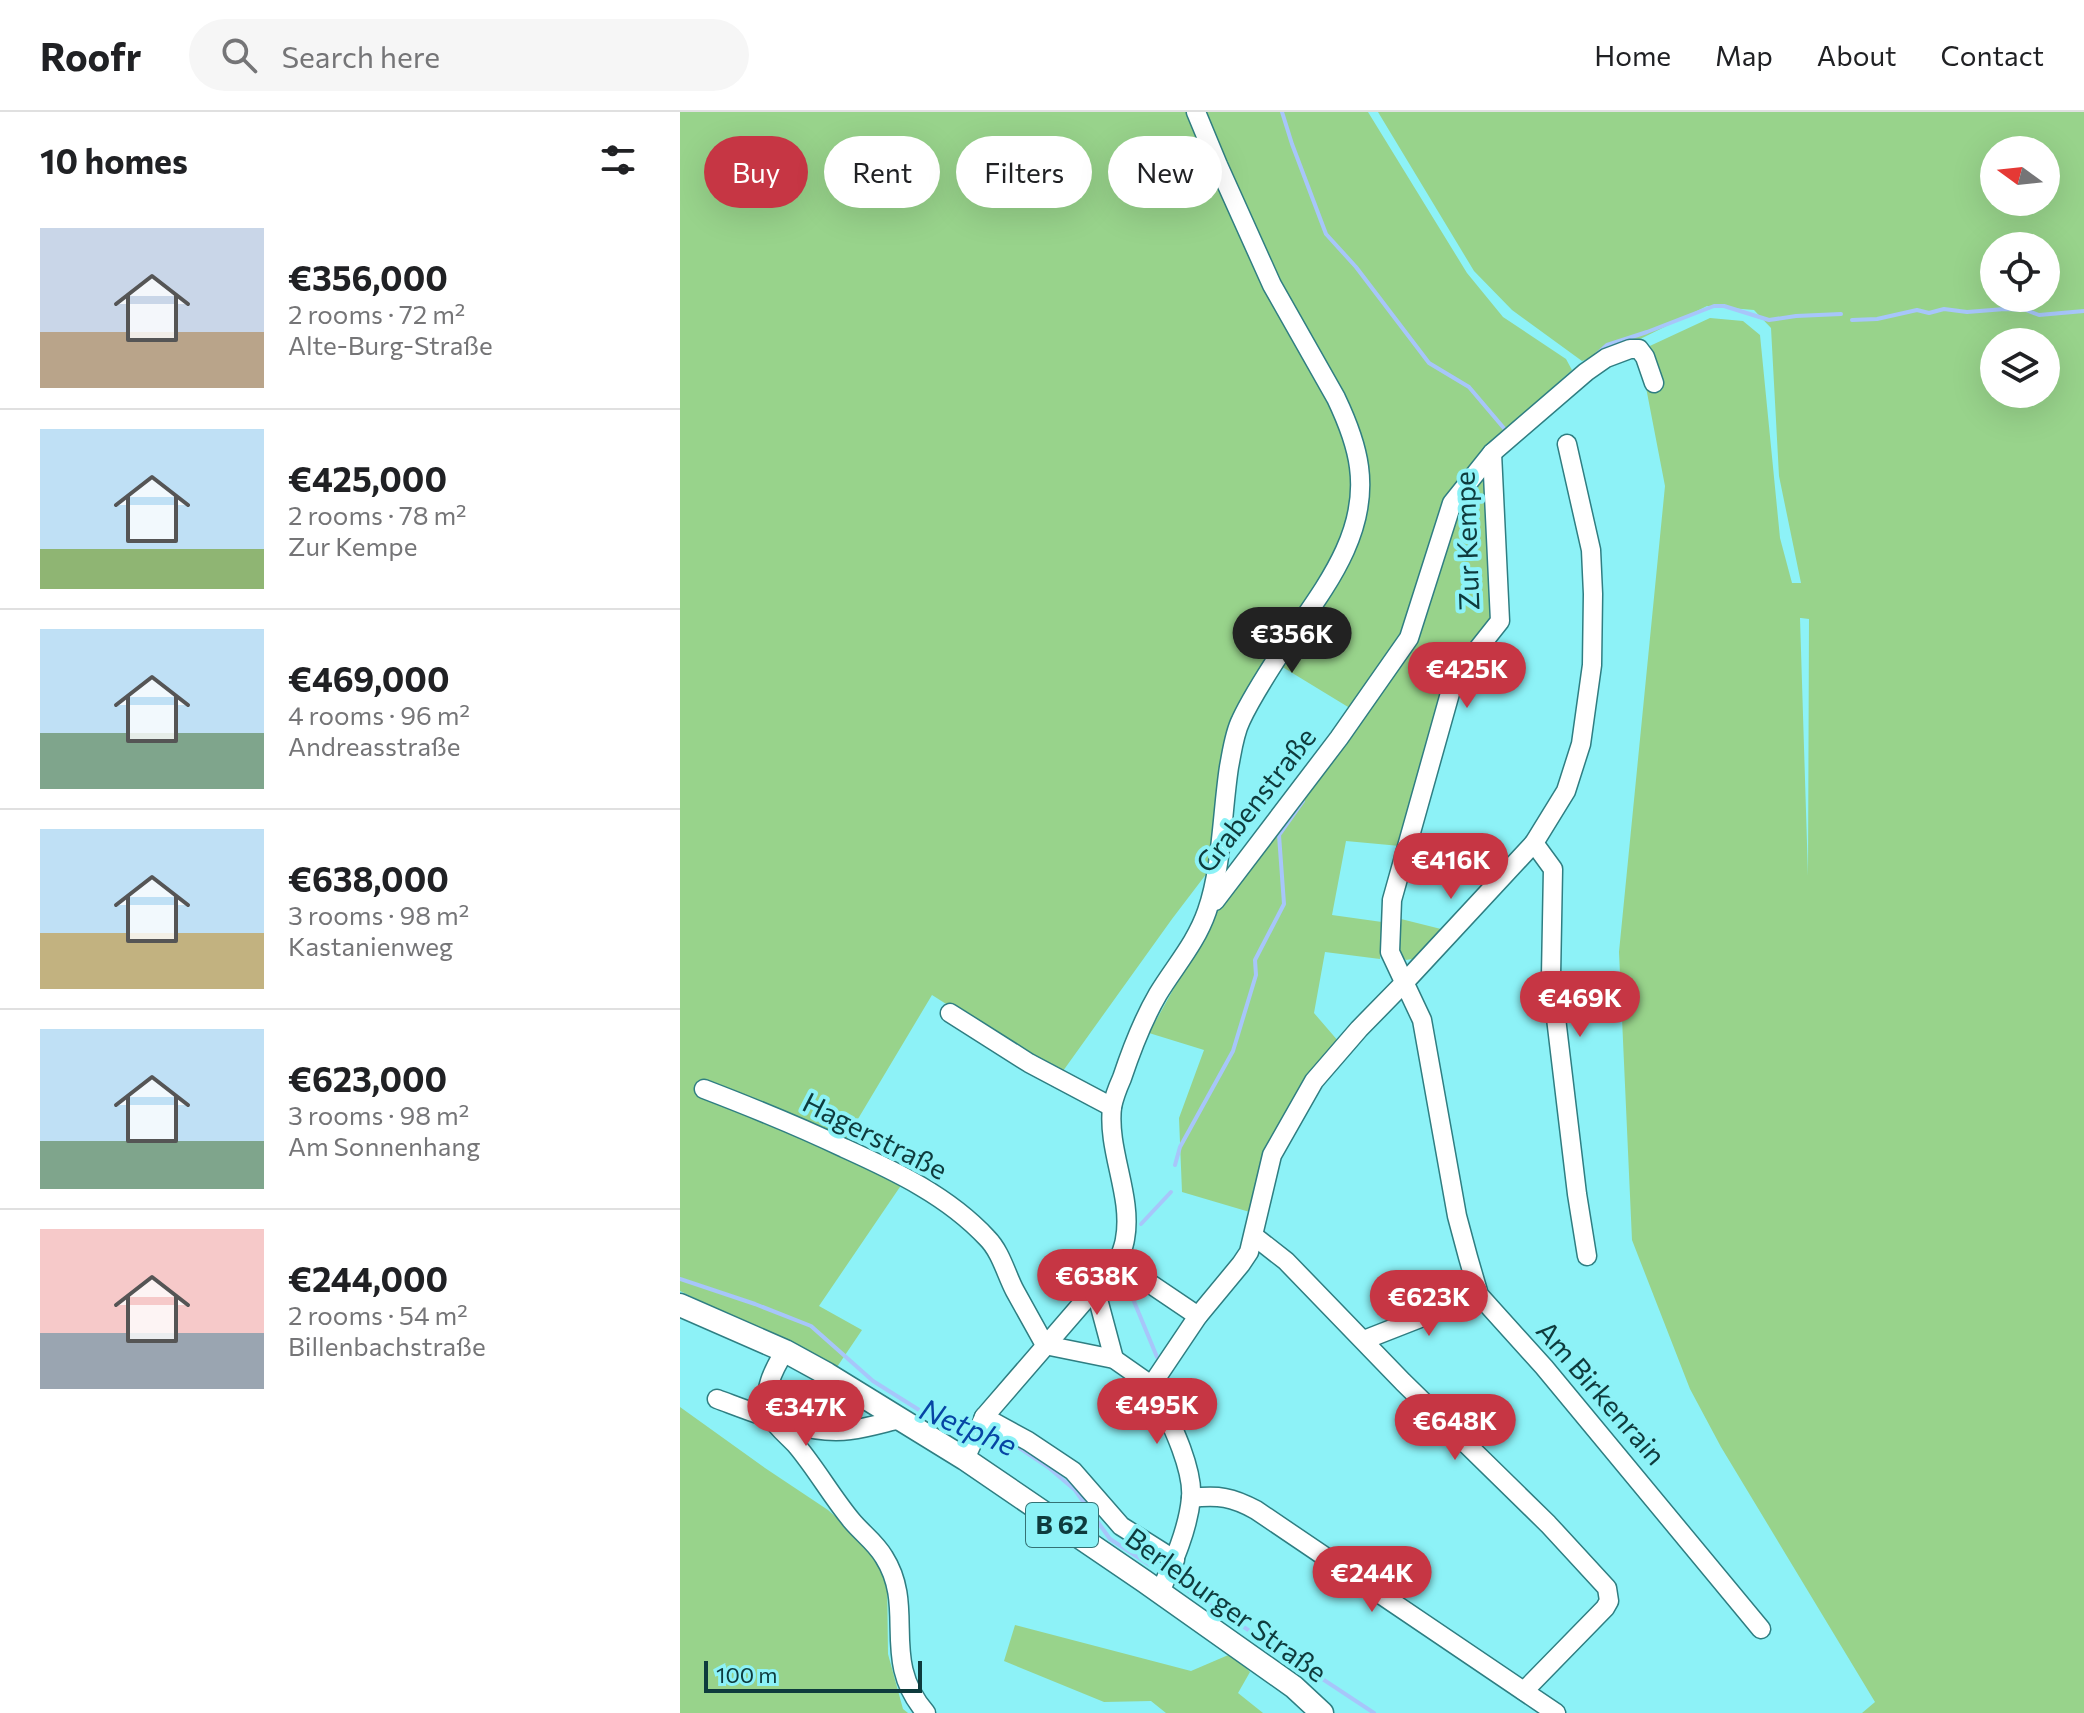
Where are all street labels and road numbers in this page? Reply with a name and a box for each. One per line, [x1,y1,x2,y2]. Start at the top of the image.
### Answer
street label: Zur Kempe [1447,471,1485,611]
street label: Grabenstraße [1188,720,1322,879]
street label: Hagerstraße [798,1084,953,1186]
street label: Am Birkenrain [1530,1313,1674,1471]
road number: B 62 [1026,1503,1098,1547]
street label: Berleburger Straße [1119,1520,1334,1689]

